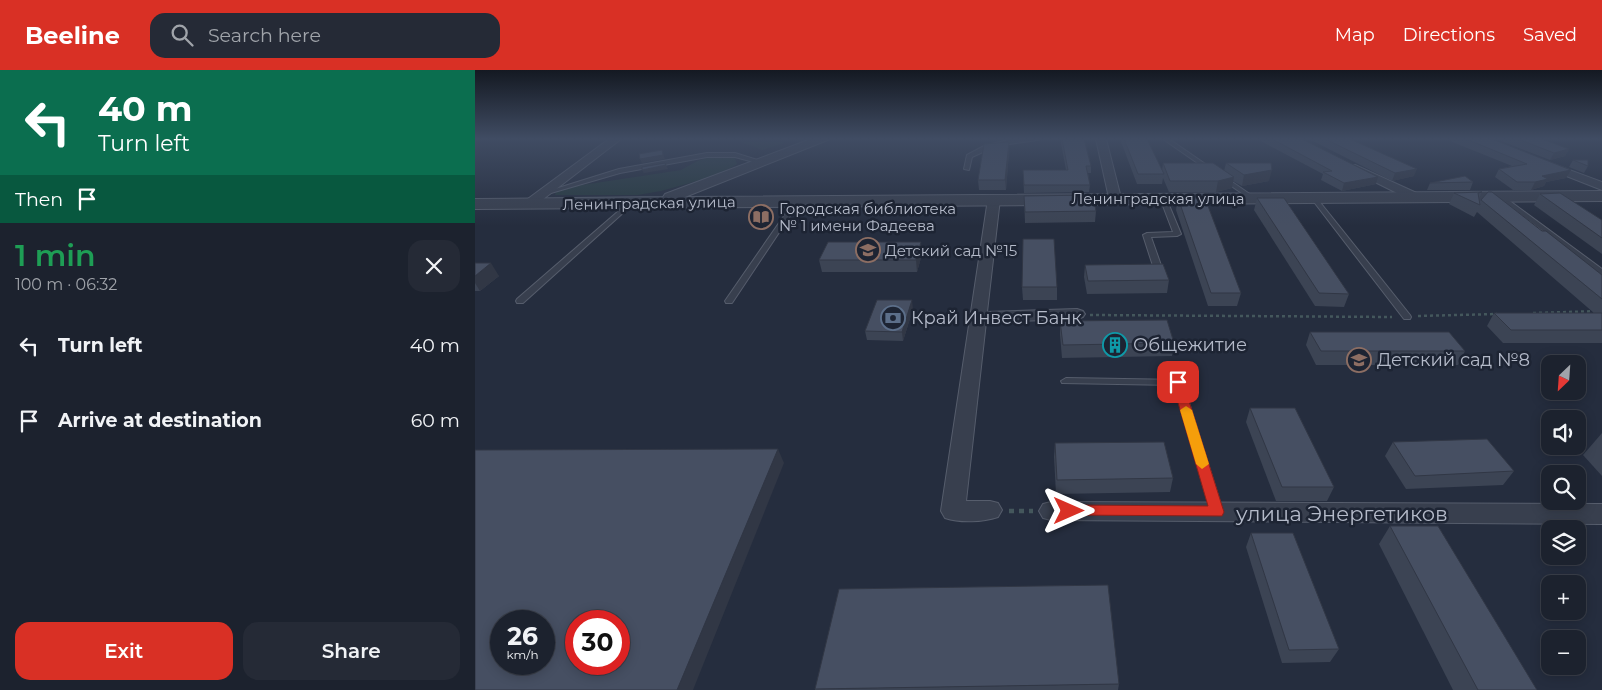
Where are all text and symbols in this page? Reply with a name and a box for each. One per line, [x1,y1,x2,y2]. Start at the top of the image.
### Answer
search box [150,13,500,58]
text: Beeline [25,21,120,50]
icon: search [168,21,196,49]
text: Search here [208,24,321,47]
text: Map [1335,24,1375,46]
text: Directions [1403,24,1495,46]
text: Saved [1523,24,1577,46]
text: 40 m [98,87,193,130]
icon: left [15,90,80,155]
text: Turn left [98,130,190,157]
icon: arrive [73,185,101,213]
text: Then [15,188,63,211]
street label: Ленинградская улица [1071,189,1245,208]
street label: Ленинградская улица [562,192,736,214]
place label: Городская библиотека № 1 имени Фадеева [779,199,956,235]
library icon: Городская библиотека № 1 имени Фадеева [748,204,774,230]
text: 1 min [15,237,96,274]
school or university icon: Детский сад №15 [855,237,881,263]
button: close [408,240,460,292]
place label: Детский сад №15 [885,241,1017,260]
text: 100 m · 06:32 [15,275,117,294]
bank icon: Край Инвест Банк [880,305,906,331]
place label: Край Инвест Банк [911,307,1082,329]
icon: left [15,332,43,360]
building icon: Общежитие [1102,332,1128,358]
text: Turn left [58,334,143,357]
text: 40 m [410,334,460,357]
place label: Общежитие [1133,334,1247,356]
school or university icon: Детский сад №8 [1346,347,1372,373]
place label: Детский сад №8 [1377,349,1530,371]
north arrow [1541,355,1586,400]
map controls [1541,355,1586,675]
pin [1157,361,1199,403]
icon: arrive [1164,368,1192,396]
icon: arrive [15,407,43,435]
text: Arrive at destination [58,409,262,432]
text: 60 m [411,409,460,432]
button: sound [1541,410,1586,455]
button: search [1541,465,1586,510]
position arrow [1042,484,1094,536]
street label: улица Энергетиков [1235,501,1448,526]
button: layers [1541,520,1586,565]
button: + [1541,575,1586,620]
speed limit sign: 30 [565,610,630,675]
text: 26 [507,621,538,651]
button: Exit [15,622,233,680]
button: Share [243,622,460,680]
button: − [1541,630,1586,675]
text: km/h [506,647,539,662]

